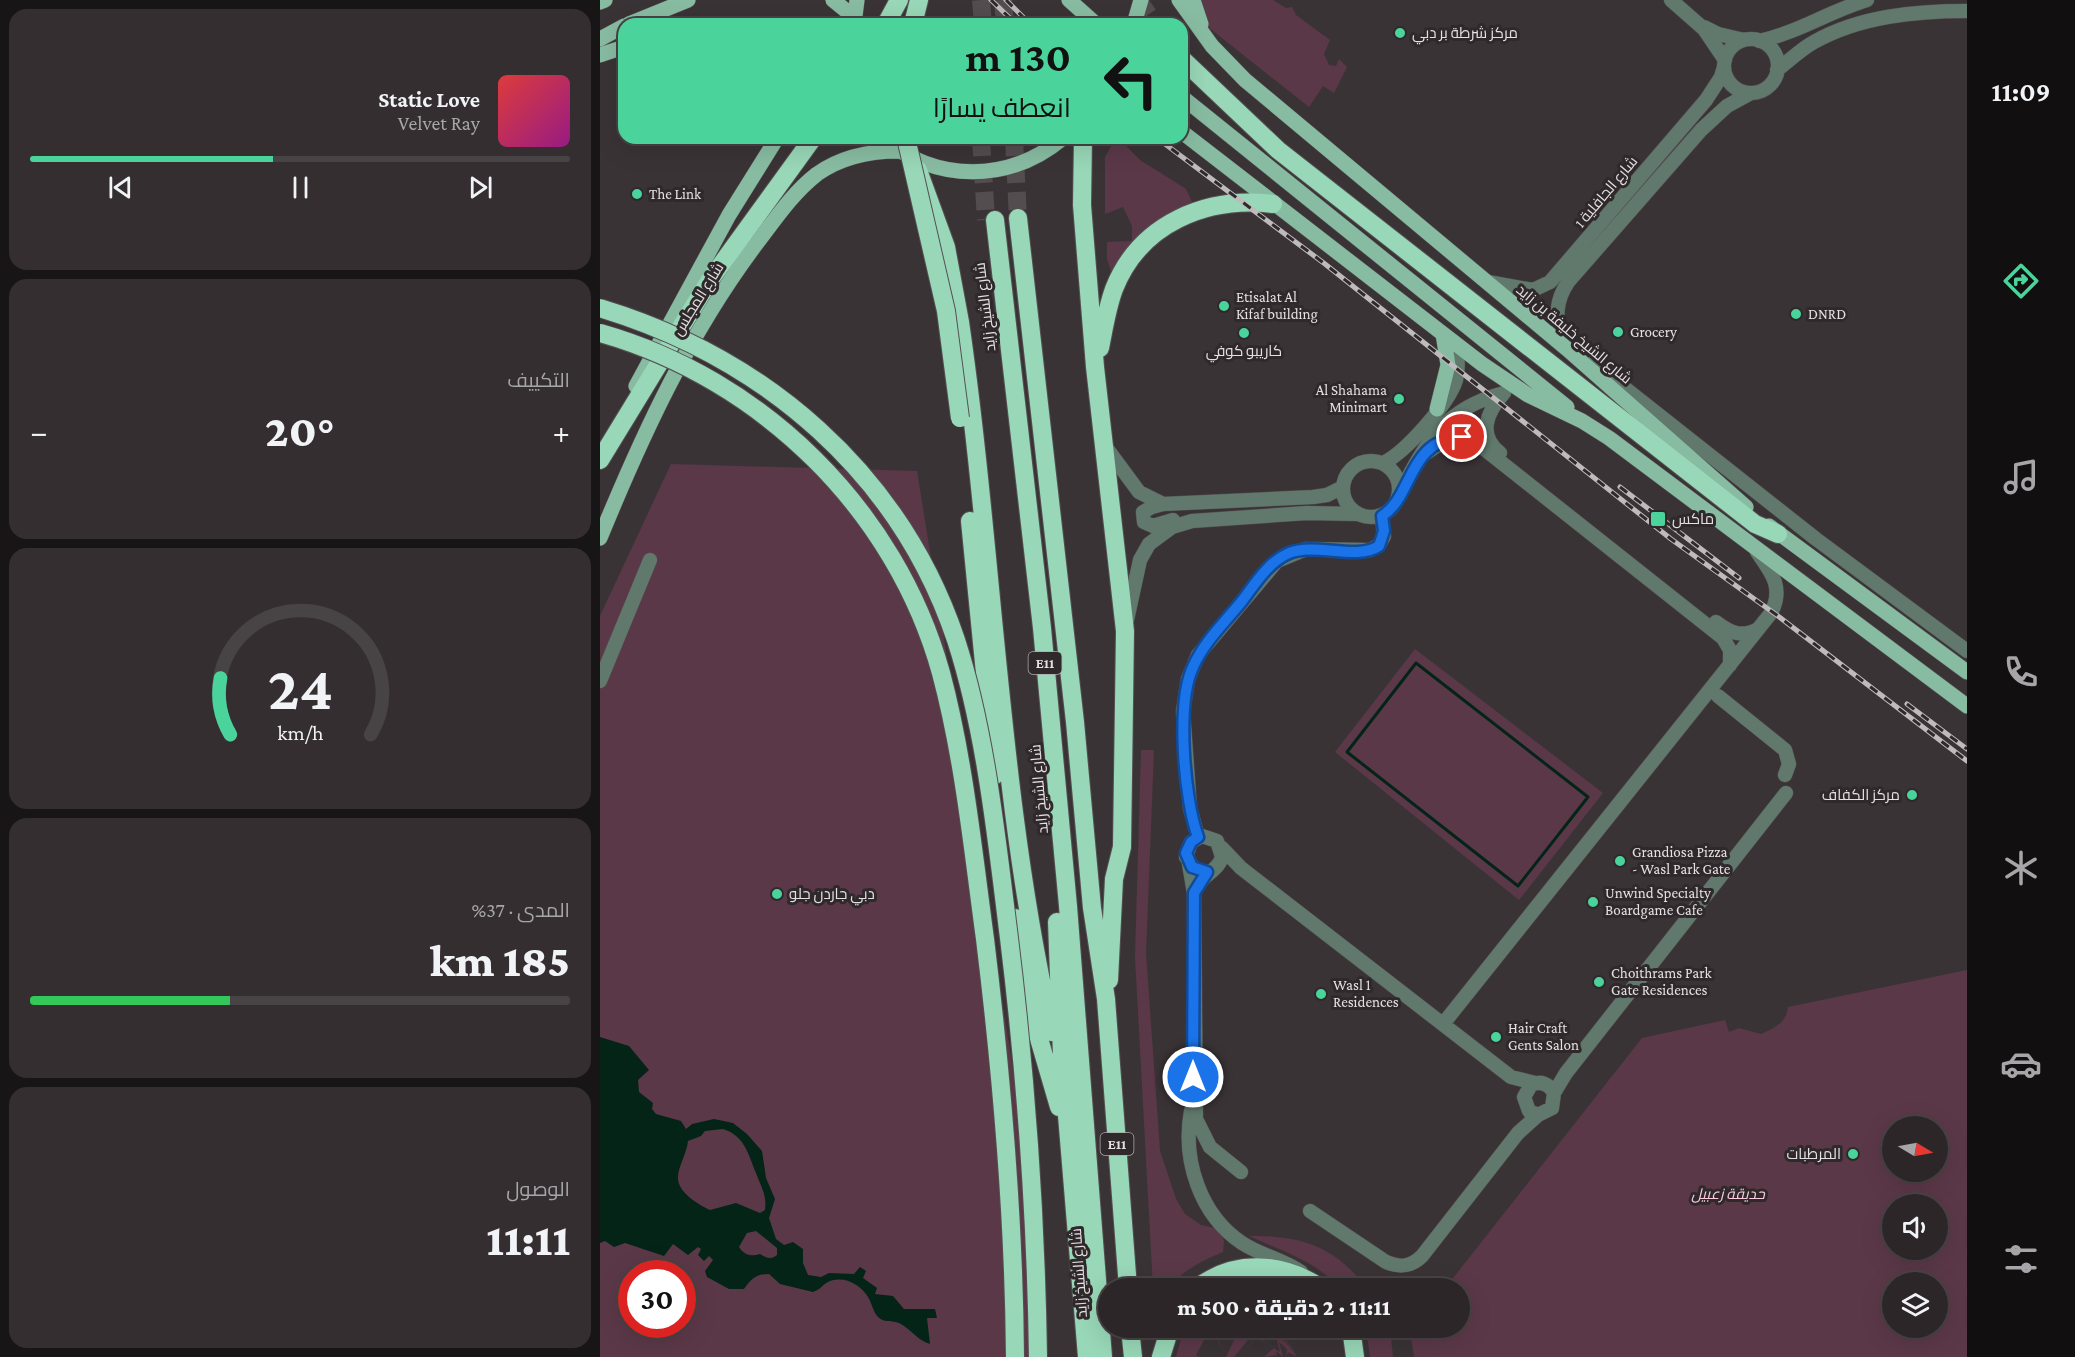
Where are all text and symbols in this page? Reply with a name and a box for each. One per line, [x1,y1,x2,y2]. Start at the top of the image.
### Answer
place label: مركز شرطة بر دبي [1412,25,1518,45]
marker: مركز شرطة بر دبي [1393,26,1407,40]
text: 130 m [966,33,1071,80]
icon: left [1092,42,1170,120]
text: 11:09 [1992,77,2050,107]
text: Static Love [378,87,480,112]
text: انعطف يسارًا [933,93,1071,123]
text: Velvet Ray [398,112,480,134]
street label: شارع الجافلية 1 [1572,153,1643,233]
icon: previous [104,171,137,204]
icon: pause [284,171,317,204]
icon: next [464,171,497,204]
place label: The Link [649,186,702,202]
marker: The Link [630,187,644,201]
street label: شارع المجلس [669,260,729,340]
icon: directions [2000,260,2042,302]
street label: شارع الشيخ زايد [972,261,1001,352]
street label: شارع الشيخ خليفة بن زايد [1511,281,1635,389]
place label: Etisalat Al Kifaf building [1236,289,1318,323]
marker: Etisalat Al Kifaf building [1217,299,1231,313]
place label: DNRD [1808,306,1846,322]
marker: DNRD [1789,307,1803,321]
place label: Grocery [1630,324,1677,341]
marker: Grocery [1611,325,1625,339]
marker: كاريبو كوفي [1237,326,1251,340]
place label: كاريبو كوفي [1206,343,1282,363]
text: التكييف [507,369,570,391]
place label: Al Shahama Minimart [1316,382,1388,415]
marker: Al Shahama Minimart [1392,392,1406,406]
text: 20° [265,406,335,456]
pin [1436,411,1487,462]
text: − [30,413,47,450]
text: + [553,413,570,450]
icon: arrive [1445,420,1478,453]
icon: music [2000,456,2042,498]
marker: ماكس [1649,510,1667,528]
place label: ماكس [1672,511,1714,529]
icon: phone [2000,651,2042,693]
road number: E11 [1028,652,1062,674]
text: 24 [267,654,333,723]
text: km/h [277,722,324,746]
street label: شارع الشيخ زايد [1027,743,1054,834]
place label: مركز الكفاف [1822,787,1900,804]
marker: مركز الكفاف [1905,788,1919,802]
place label: Grandiosa Pizza - Wasl Park Gate [1632,844,1731,877]
icon: climate [2000,847,2042,889]
marker: Grandiosa Pizza - Wasl Park Gate [1613,854,1627,868]
place label: Unwind Specialty Boardgame Cafe [1605,885,1711,919]
place label: دبي جاردن جلو [789,886,875,906]
marker: دبي جاردن جلو [770,887,784,901]
marker: Unwind Specialty Boardgame Cafe [1586,895,1600,909]
text: المدى · 37% [471,899,570,921]
text: 185 km [430,936,570,986]
place label: Choithrams Park Gate Residences [1611,965,1713,998]
marker: Choithrams Park Gate Residences [1592,975,1606,989]
place label: Wasl 1 Residences [1333,977,1399,1010]
marker: Wasl 1 Residences [1314,987,1328,1001]
place label: Hair Craft Gents Salon [1508,1020,1579,1053]
marker: Hair Craft Gents Salon [1489,1030,1503,1044]
icon: car [2000,1043,2042,1085]
position arrow [1161,1045,1225,1109]
north arrow [1882,1116,1948,1182]
map controls [1882,1116,1948,1338]
road number: E11 [1100,1133,1134,1155]
place label: المرطبات [1786,1146,1841,1163]
marker: المرطبات [1846,1147,1860,1161]
text: الوصول [506,1178,570,1200]
park label: حديقة زعبيل [1691,1186,1765,1203]
button: sound [1882,1194,1948,1260]
text: 11:11 [486,1215,570,1265]
street label: شارع الشيخ زايد [1068,1228,1093,1318]
icon: filters [2000,1238,2042,1280]
speed limit sign: 30 [618,1260,696,1338]
button: layers [1882,1272,1948,1338]
text: 11:11 · 2 دقيقة · 500 m [1178,1295,1390,1320]

